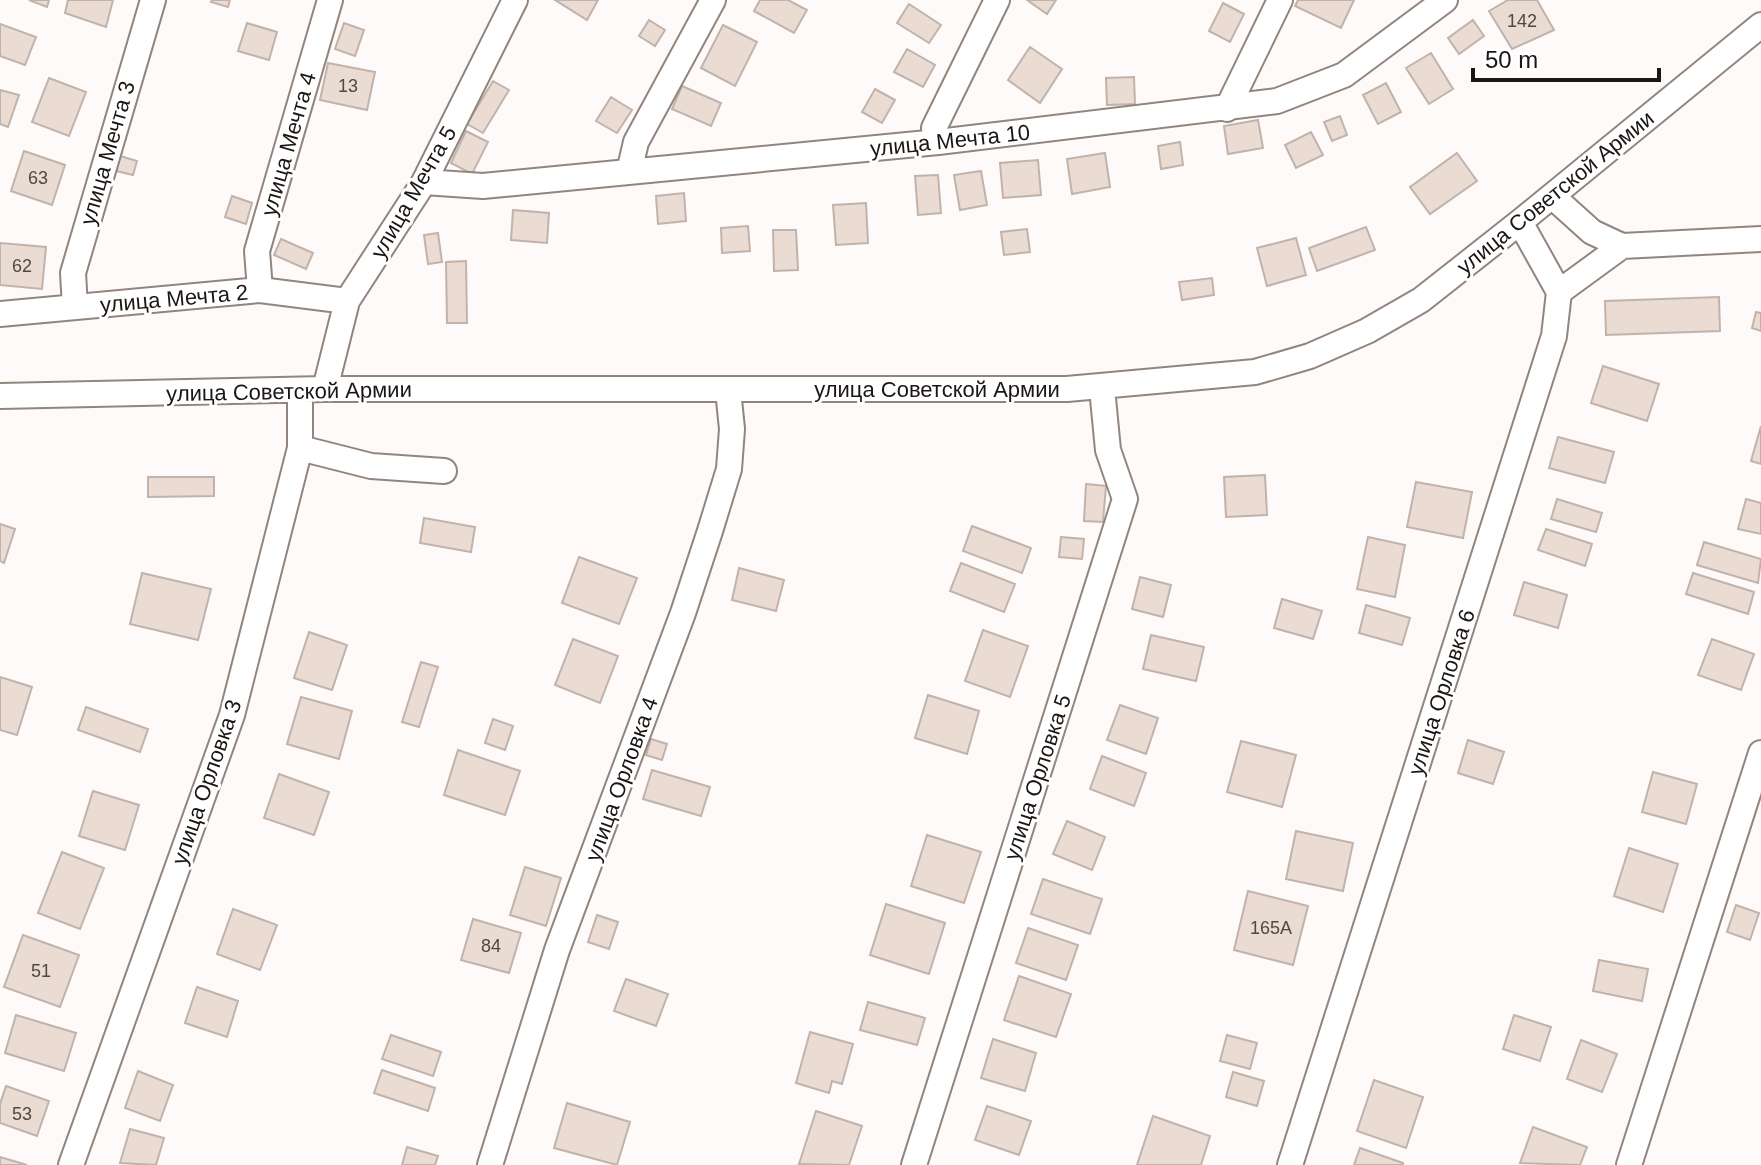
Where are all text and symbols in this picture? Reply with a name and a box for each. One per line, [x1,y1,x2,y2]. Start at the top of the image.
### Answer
house number: 142 [1507,11,1537,31]
scale bar [1473,32,1659,82]
text: 50 m [1485,46,1538,73]
street label: улица Мечта 4 [256,69,321,219]
house number: 13 [338,76,358,96]
street label: улица Мечта 3 [75,78,140,228]
street label: улица Советской Армии [1452,105,1659,279]
street label: улица Мечта 10 [869,120,1031,161]
street label: улица Мечта 5 [365,122,461,263]
house number: 63 [28,168,48,188]
house number: 62 [12,256,32,276]
street label: улица Мечта 2 [99,280,249,317]
street label: улица Советской Армии [166,377,412,406]
street label: улица Советской Армии [814,377,1060,402]
street label: улица Орловка 6 [1403,606,1480,778]
street label: улица Орловка 5 [999,691,1076,863]
street label: улица Орловка 4 [580,694,663,865]
street label: улица Орловка 3 [167,696,246,868]
house number: 165А [1250,918,1292,938]
house number: 84 [481,936,501,956]
house number: 51 [31,961,51,981]
house number: 53 [12,1104,32,1124]

